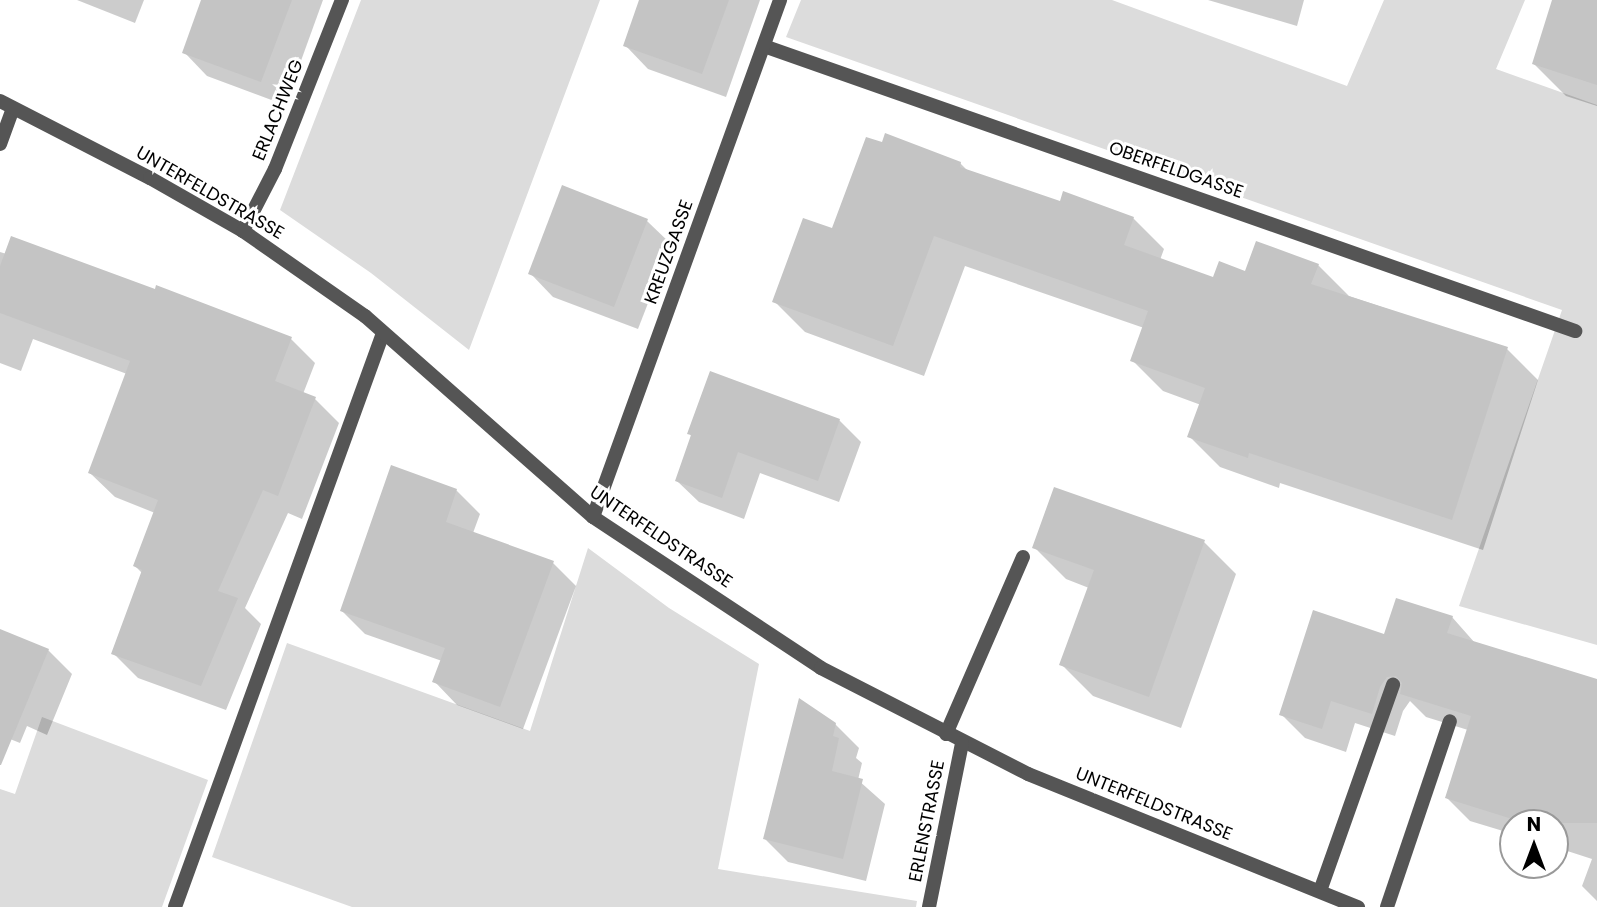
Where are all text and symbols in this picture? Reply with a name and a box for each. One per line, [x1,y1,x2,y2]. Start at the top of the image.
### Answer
street label: ERLACHWEG [248,56,308,164]
street label: OBERFELDGASSE [1106,137,1246,203]
street label: UNTERFELDSTRASSE [132,142,288,244]
street label: KREUZGASSE [640,197,698,307]
street label: UNTERFELDSTRASSE [586,481,736,593]
street label: ERLENSTRASSE [905,758,949,884]
street label: UNTERFELDSTRASSE [1072,763,1236,845]
north arrow [1499,809,1569,879]
text: N [1527,811,1541,838]

